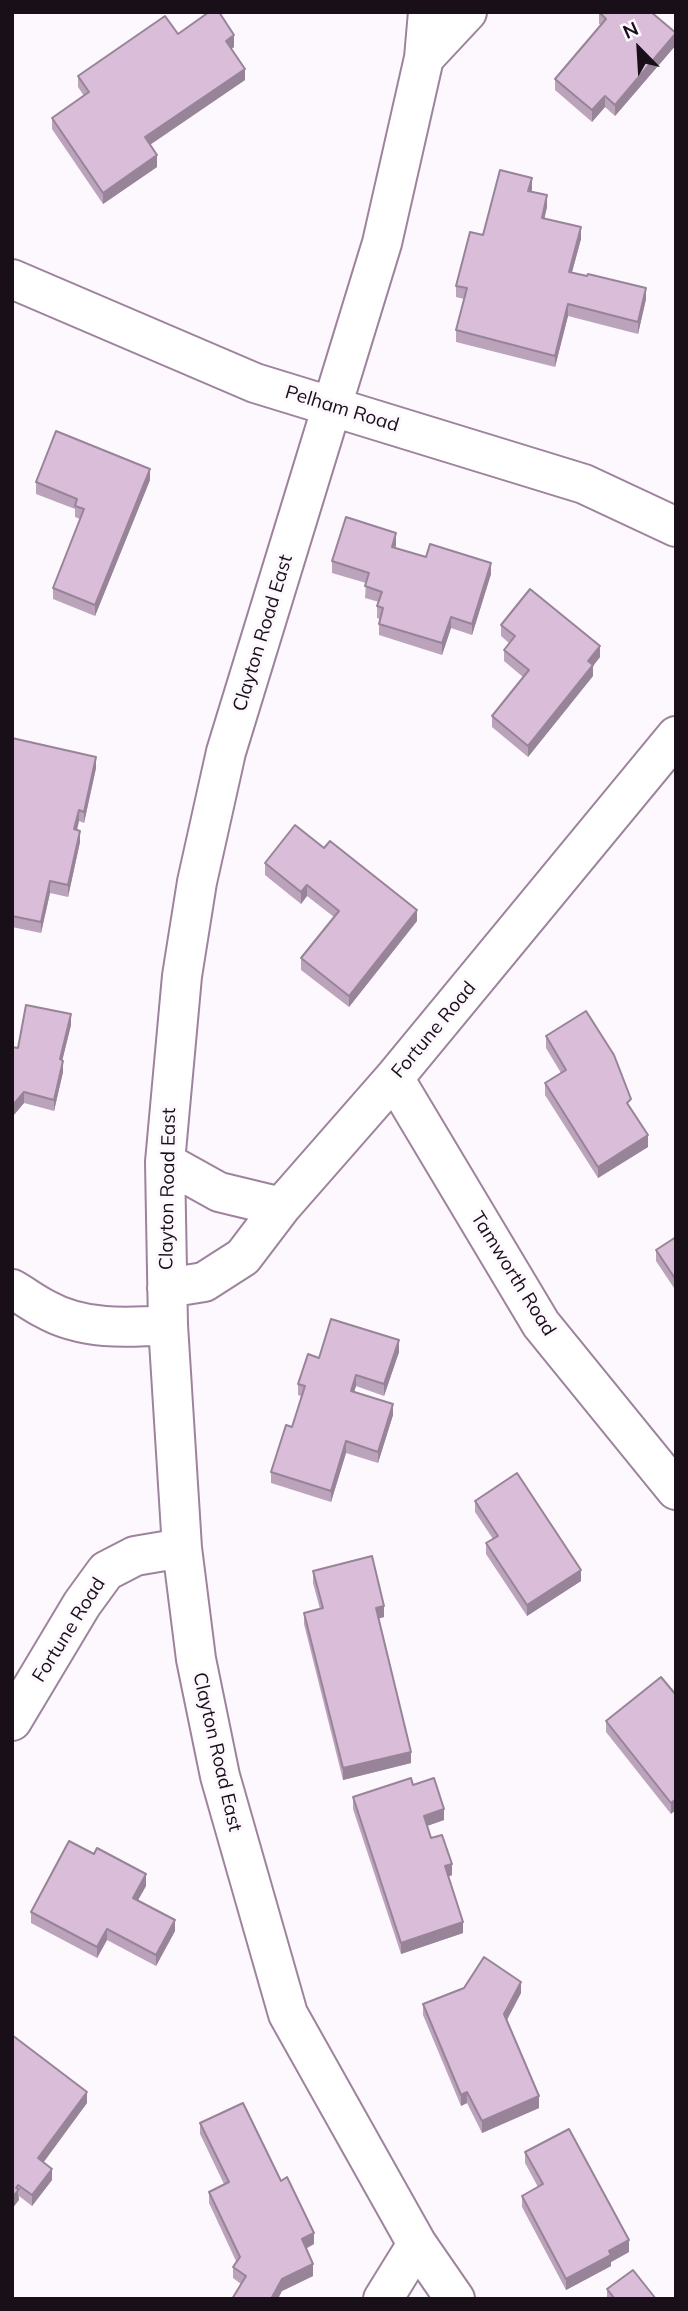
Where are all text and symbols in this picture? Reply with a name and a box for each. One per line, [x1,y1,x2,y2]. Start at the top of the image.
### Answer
north arrow [604,14,674,84]
text: N [619,16,642,44]
street label: Pelham Road [282,381,402,437]
street label: Clayton Road East [228,552,298,714]
street label: Fortune Road [387,977,481,1083]
street label: Clayton Road East [155,1108,181,1270]
street label: Tamworth Road [466,1208,560,1340]
street label: Fortune Road [28,1573,110,1687]
street label: Clayton Road East [188,1670,246,1834]

